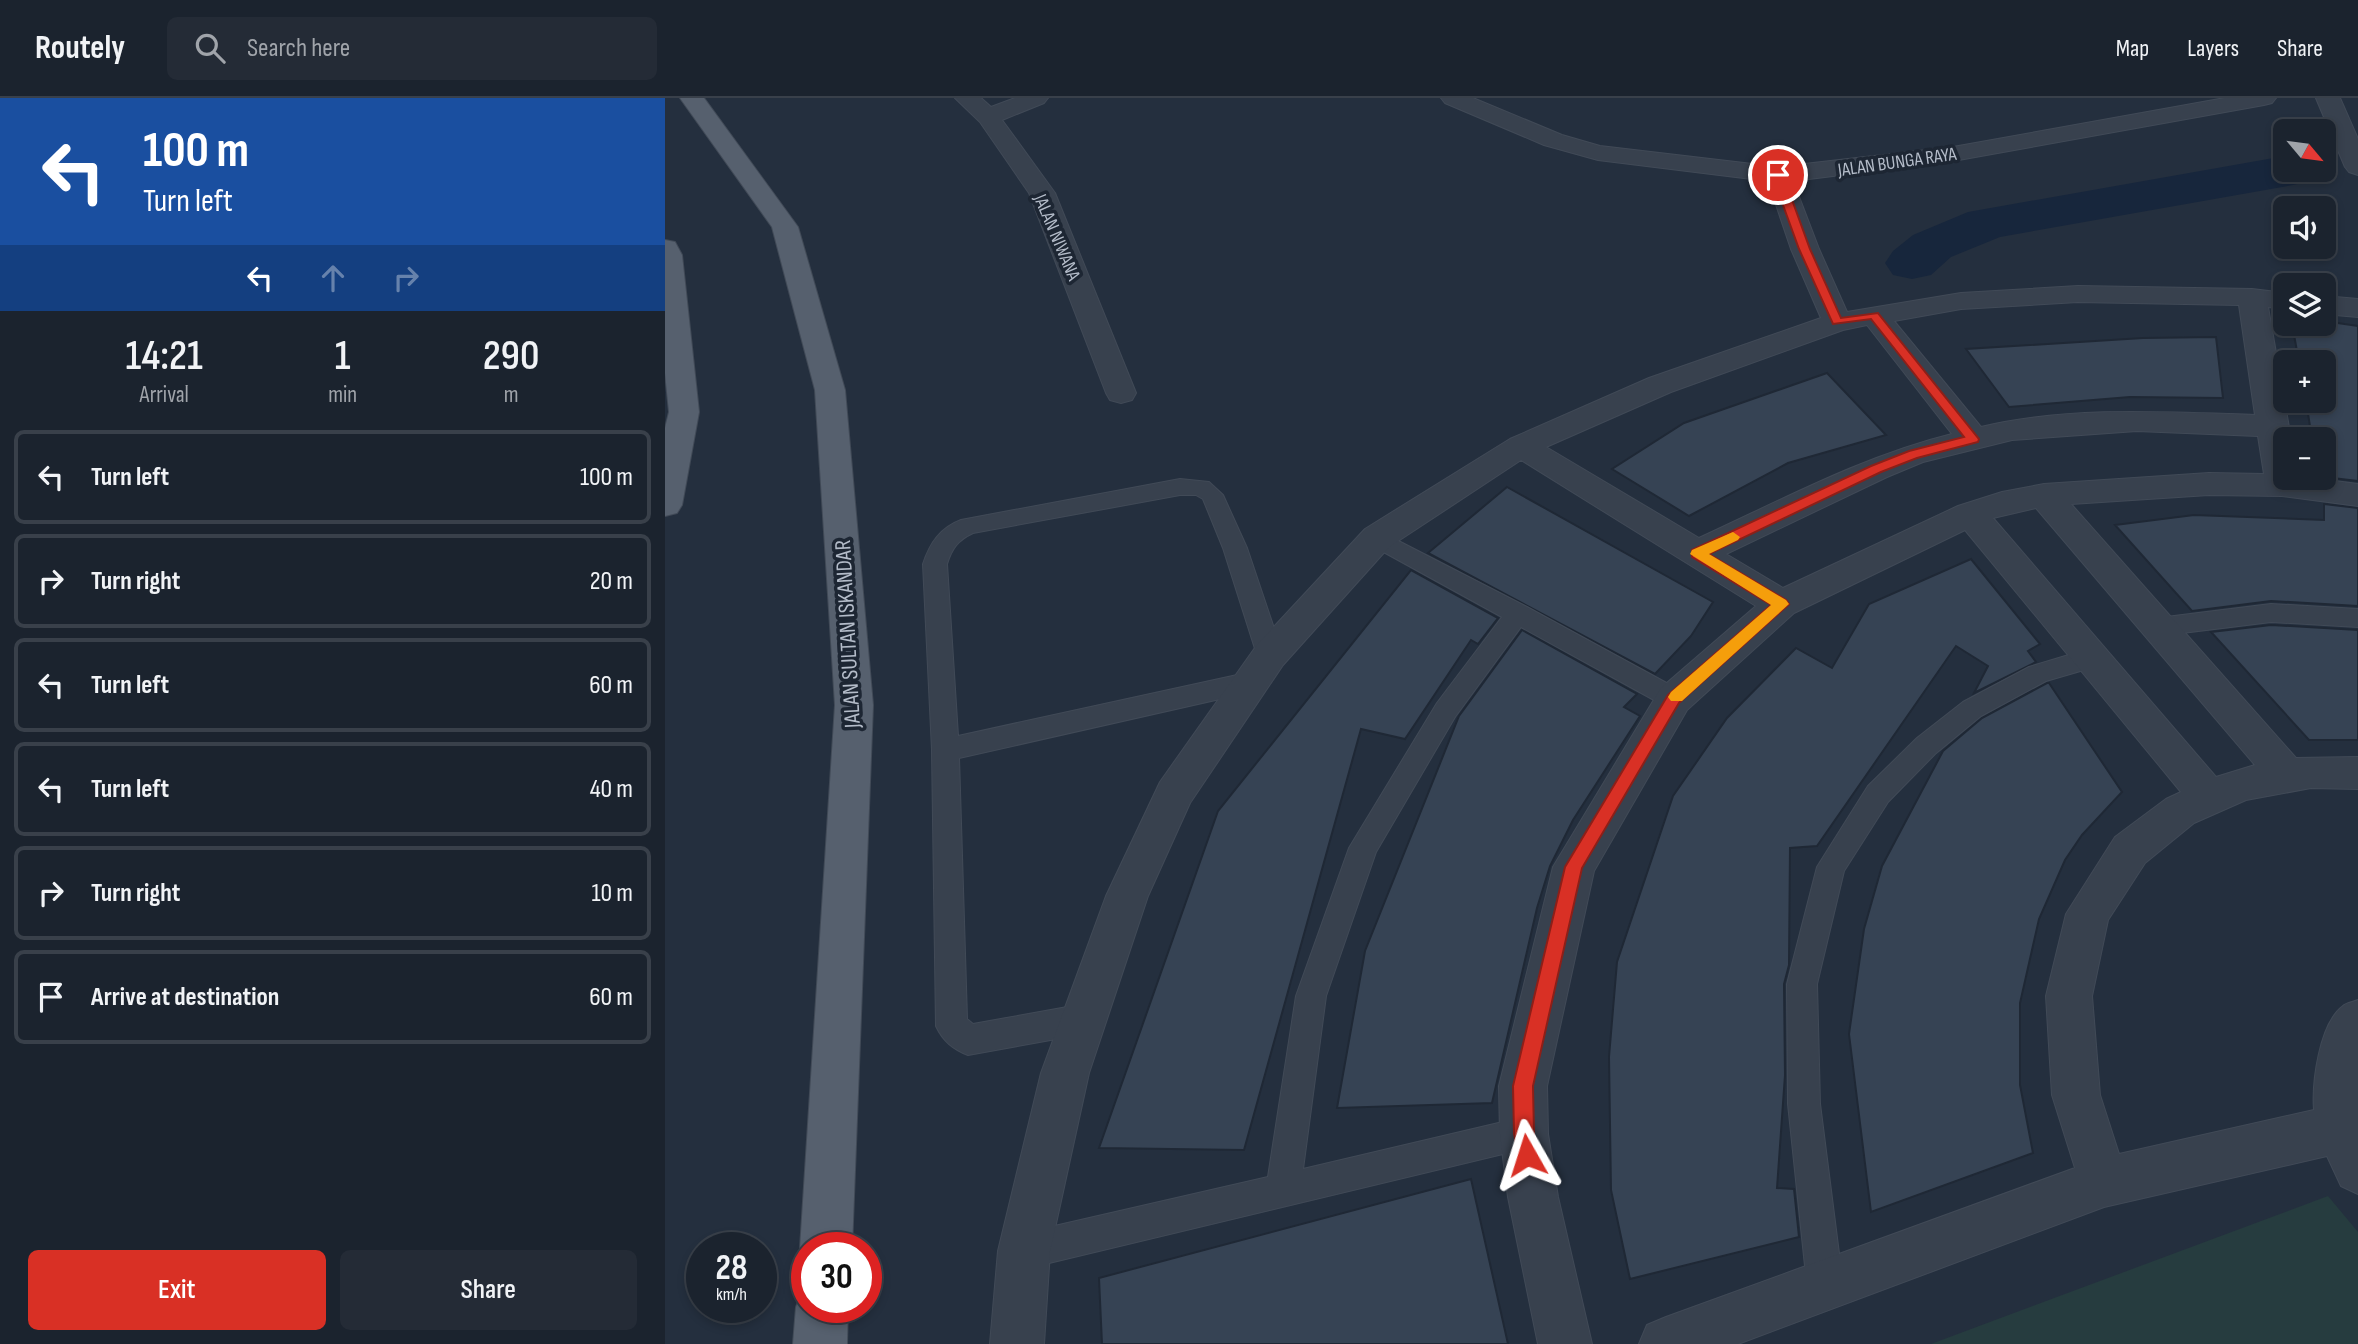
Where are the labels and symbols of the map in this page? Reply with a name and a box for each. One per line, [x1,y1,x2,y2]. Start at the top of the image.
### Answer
north arrow [2273,119,2336,182]
street label: JALAN BUNGA RAYA [1835,143,1959,182]
pin [1748,145,1808,205]
street label: JALAN NIWANA [1028,190,1085,285]
street label: JALAN SULTAN ISKANDAR [829,539,867,730]
position arrow [1490,1118,1564,1192]
speed limit sign: 30 [791,1232,882,1323]

